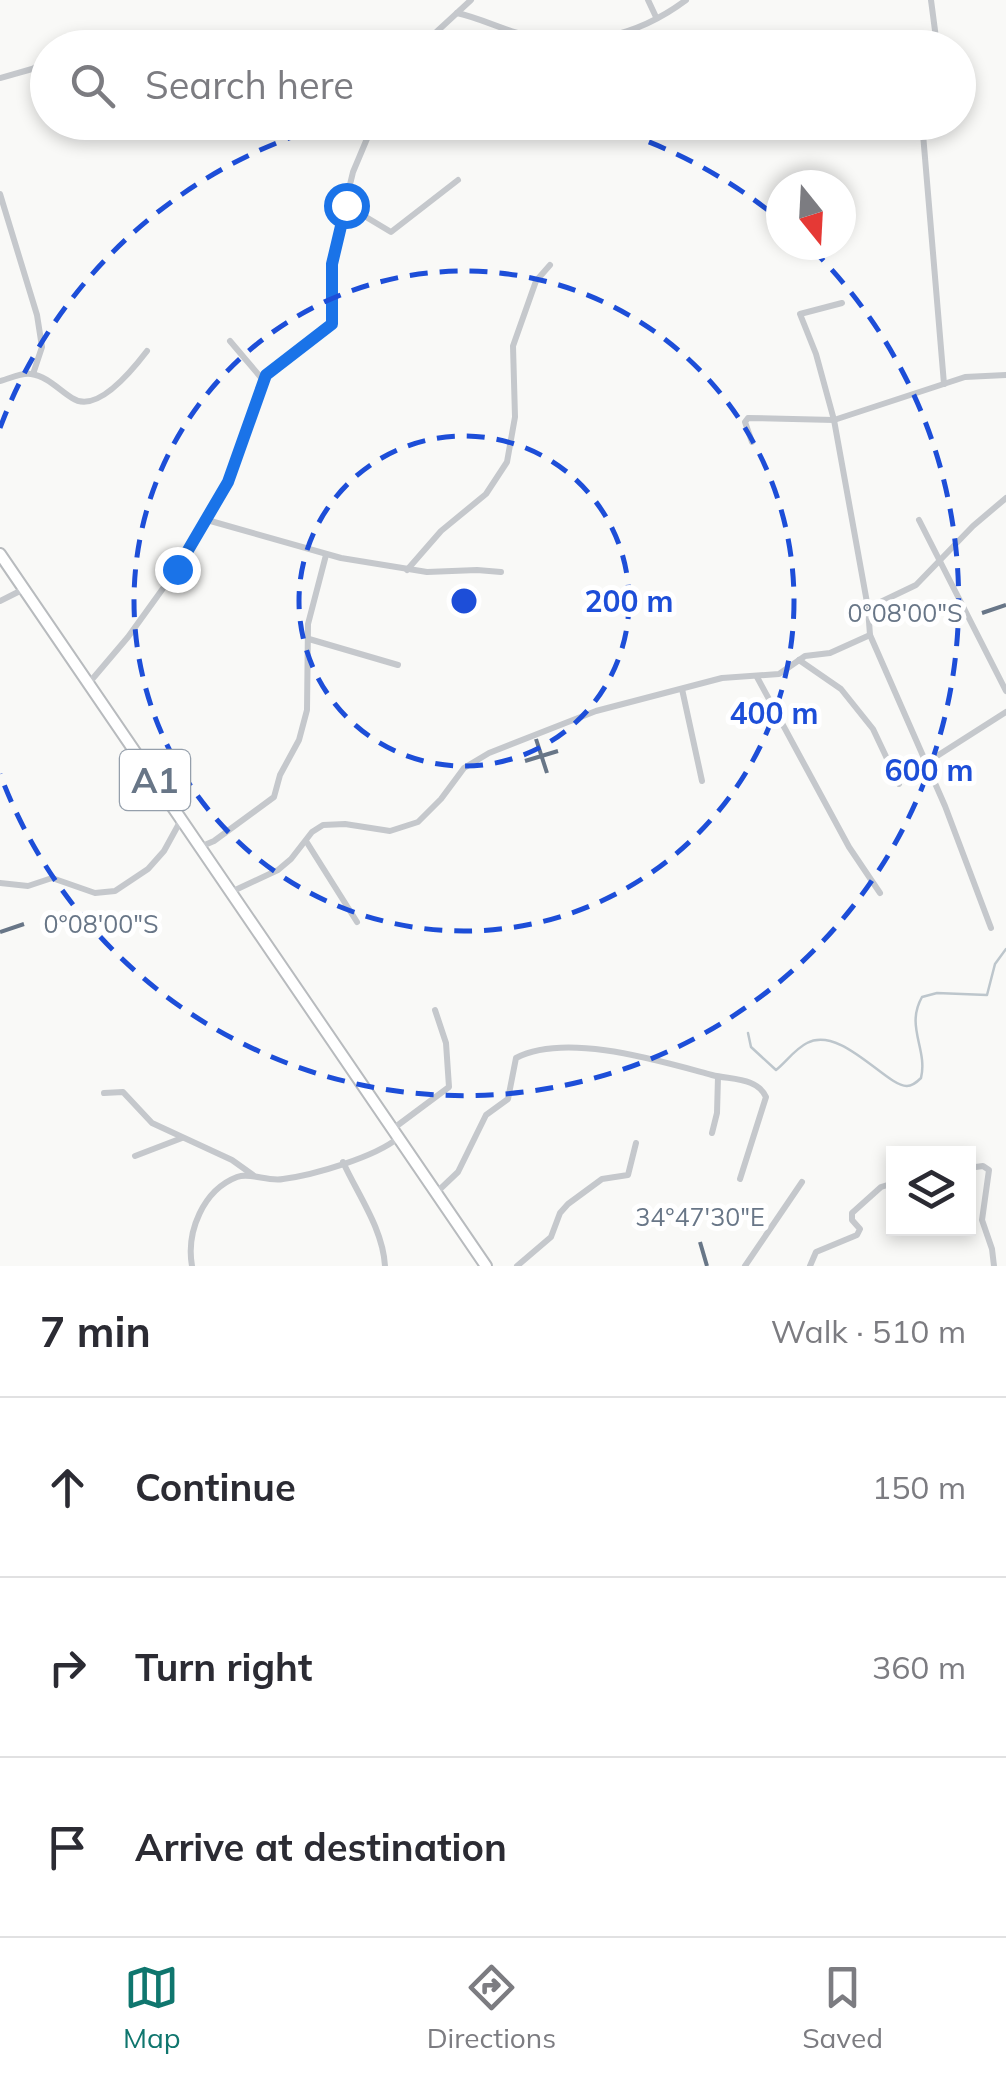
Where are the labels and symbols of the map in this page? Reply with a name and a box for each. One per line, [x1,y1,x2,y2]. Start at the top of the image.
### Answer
north arrow [766,170,856,260]
route start [324,183,370,229]
route end [155,547,201,593]
text: 200 m [584,582,674,620]
centre of rings [446,583,482,619]
text: 0°08'00"S [847,597,963,628]
text: 400 m [729,694,819,732]
road number: A1 [120,750,190,810]
text: 600 m [884,751,974,789]
text: 0°08'00"S [43,908,159,939]
text: 34°47'30"E [635,1201,765,1232]

